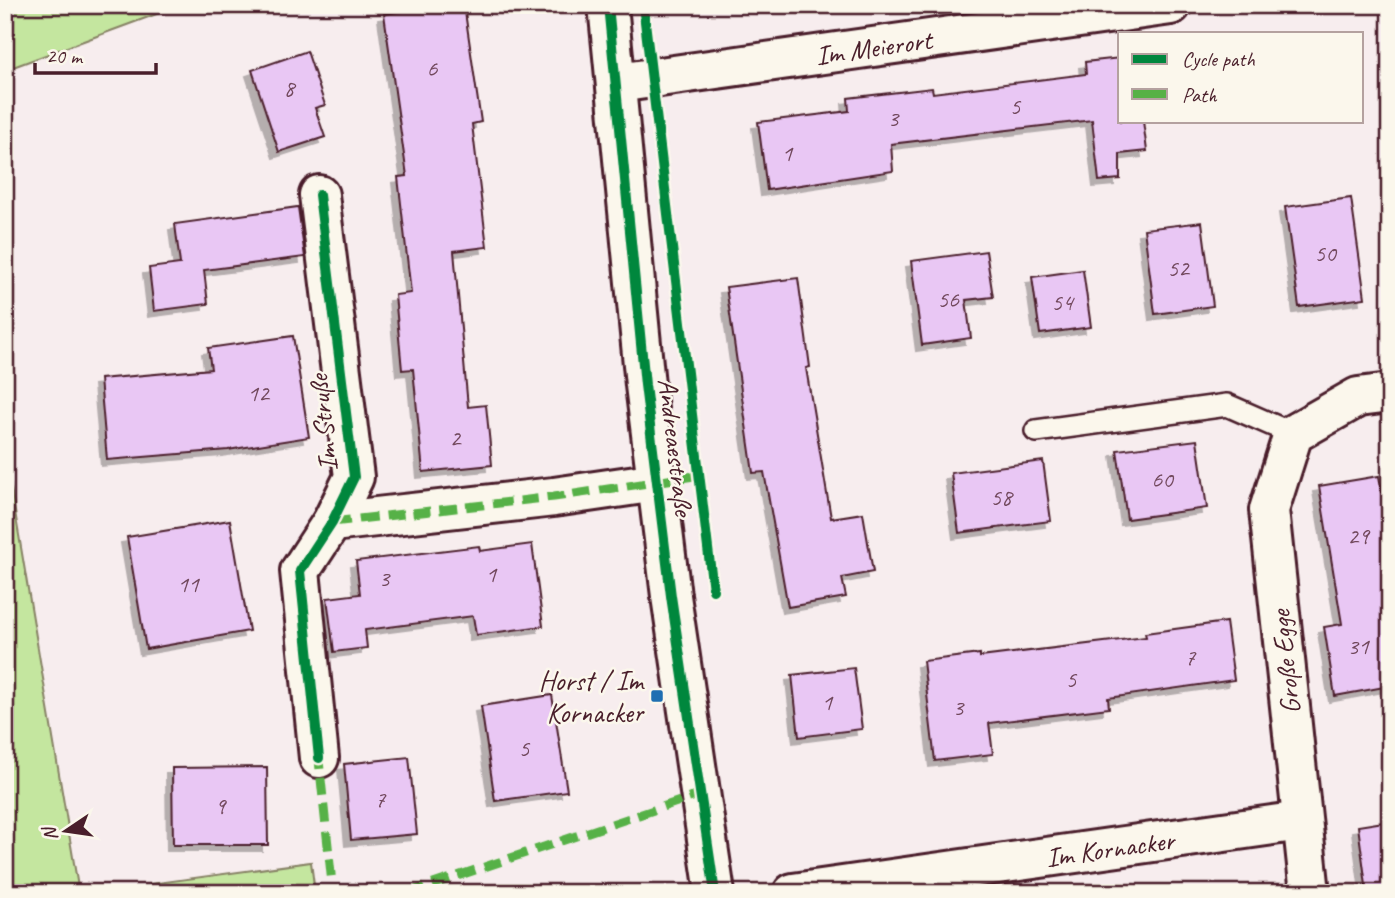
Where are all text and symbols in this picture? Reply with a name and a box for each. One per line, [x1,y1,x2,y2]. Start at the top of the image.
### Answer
street label: Im Meierort [813,21,936,72]
scale bar [35,32,156,76]
legend [1118,32,1364,122]
text: 20 m [46,43,84,69]
text: Cycle path [1182,46,1255,72]
house number: 6 [427,53,439,83]
house number: 8 [284,73,297,103]
text: Path [1182,82,1218,108]
house number: 5 [1010,91,1022,121]
house number: 3 [888,103,901,133]
house number: 1 [782,138,794,168]
house number: 50 [1314,238,1338,268]
house number: 52 [1167,253,1191,283]
house number: 56 [937,284,960,314]
house number: 54 [1051,287,1075,317]
street label: Im Struße [300,371,345,473]
street label: Andreaestraße [650,376,702,520]
house number: 12 [247,378,271,408]
house number: 2 [450,423,463,453]
house number: 60 [1151,464,1175,494]
house number: 58 [990,482,1014,512]
house number: 29 [1347,521,1371,551]
house number: 1 [486,559,498,589]
house number: 3 [379,563,392,593]
house number: 11 [177,569,200,599]
street label: Große Egge [1262,606,1308,716]
house number: 31 [1347,631,1370,661]
house number: 7 [1185,642,1197,672]
place label: Horst / Im Kornacker [539,663,645,730]
house number: 5 [1066,664,1078,694]
house number: 1 [822,687,834,717]
marker: Horst / Im Kornacker [649,688,665,704]
house number: 3 [953,692,966,722]
house number: 5 [519,733,531,763]
house number: 7 [375,784,387,814]
house number: 9 [215,791,228,821]
north arrow [32,796,102,866]
street label: Im Kornacker [1043,821,1178,875]
text: N [37,823,63,843]

